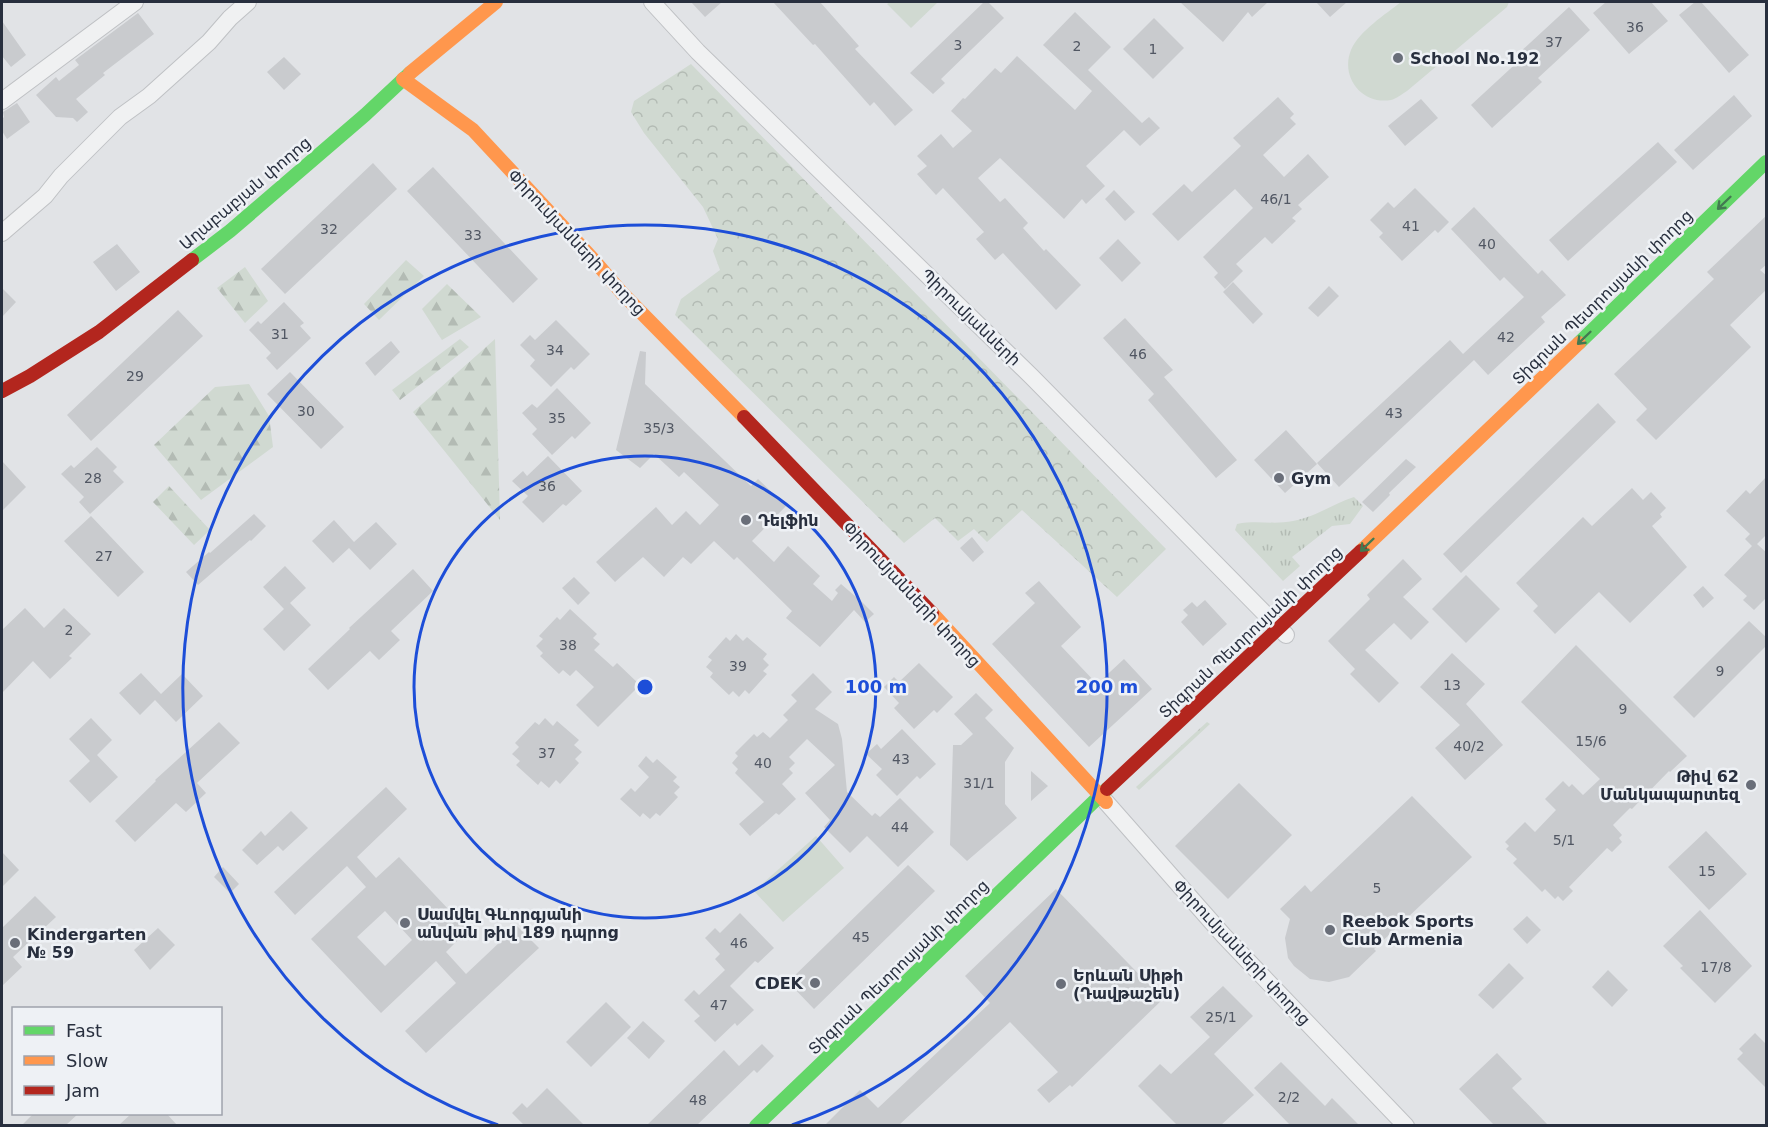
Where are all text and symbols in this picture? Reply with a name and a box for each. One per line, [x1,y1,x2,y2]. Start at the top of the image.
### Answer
house number: 36 [1626,19,1644,35]
house number: 37 [1545,34,1563,50]
house number: 3 [954,37,962,53]
house number: 2 [1073,38,1081,54]
house number: 1 [1149,41,1157,57]
place label: School No.192 [1410,49,1539,68]
marker: School No.192 [1391,51,1405,65]
street label: Աղաբաբյան փողոց [176,133,315,254]
street label: Փիրումյանների փողոց [504,166,649,319]
house number: 46/1 [1260,191,1292,207]
one-way arrow [1717,195,1732,210]
street label: Տիգրան Պետրոսյանի փողոց [1508,206,1696,389]
house number: 41 [1402,218,1420,234]
house number: 32 [320,221,338,237]
house number: 33 [464,227,482,243]
house number: 40 [1478,236,1496,252]
street label: Պիրումյանների [917,265,1024,370]
house number: 31 [271,326,289,342]
house number: 42 [1497,329,1515,345]
one-way arrow [1577,331,1592,345]
house number: 34 [546,342,564,358]
house number: 46 [1129,346,1147,362]
house number: 29 [126,368,144,384]
house number: 30 [297,403,315,419]
house number: 43 [1385,405,1403,421]
house number: 35 [548,410,566,426]
house number: 35/3 [643,420,675,436]
place label: Gym [1291,469,1331,488]
house number: 28 [84,470,102,486]
marker: Gym [1272,471,1286,485]
house number: 36 [538,478,556,494]
place label: Դելֆին [758,511,819,530]
marker: Դելֆին [739,513,753,527]
street label: Փիրումյանների փողոց [839,518,984,671]
one-way arrow [1360,538,1375,553]
street label: Տիգրան Պետրոսյանի փողոց [1155,542,1346,722]
house number: 27 [95,548,113,564]
house number: 2 [65,622,73,638]
house number: 38 [559,637,577,653]
house number: 39 [729,658,747,674]
house number: 9 [1716,663,1724,679]
text: 100 m [845,676,907,697]
text: 200 m [1076,676,1138,697]
centre of rings [635,677,655,697]
house number: 13 [1443,677,1461,693]
house number: 9 [1619,701,1627,717]
house number: 15/6 [1575,733,1607,749]
house number: 40/2 [1453,738,1485,754]
house number: 37 [538,745,556,761]
house number: 43 [892,751,910,767]
house number: 40 [754,755,772,771]
place label: Թիվ 62 Մանկապարտեզ [1600,767,1741,804]
house number: 31/1 [963,775,995,791]
marker: Թիվ 62 Մանկապարտեզ [1744,778,1758,792]
house number: 44 [891,819,909,835]
house number: 5/1 [1553,832,1575,848]
house number: 15 [1698,863,1716,879]
street label: Տիգրան Պետրոսյանի փողոց [804,876,992,1059]
street label: Փիրումյանների փողոց [1169,876,1314,1029]
house number: 5 [1373,880,1381,896]
place label: Սամվել Գևորգյանի անվան թիվ 189 դպրոց [417,905,619,942]
place label: Reebok Sports Club Armenia [1342,912,1474,949]
marker: Սամվել Գևորգյանի անվան թիվ 189 դպրոց [398,916,412,930]
marker: Reebok Sports Club Armenia [1323,923,1337,937]
place label: Kindergarten № 59 [27,925,147,962]
house number: 45 [852,929,870,945]
house number: 46 [730,935,748,951]
marker: Kindergarten № 59 [8,936,22,950]
house number: 17/8 [1700,959,1732,975]
place label: Երևան Սիթի (Դավթաշեն) [1073,966,1183,1003]
place label: CDEK [755,974,804,993]
marker: CDEK [808,976,822,990]
marker: Երևան Սիթի (Դավթաշեն) [1054,977,1068,991]
house number: 47 [710,997,728,1013]
legend [12,1007,222,1115]
house number: 25/1 [1205,1009,1237,1025]
text: Fast [66,1020,102,1041]
text: Slow [66,1050,108,1071]
text: Jam [65,1080,100,1101]
house number: 2/2 [1278,1089,1300,1105]
house number: 48 [689,1092,707,1108]

